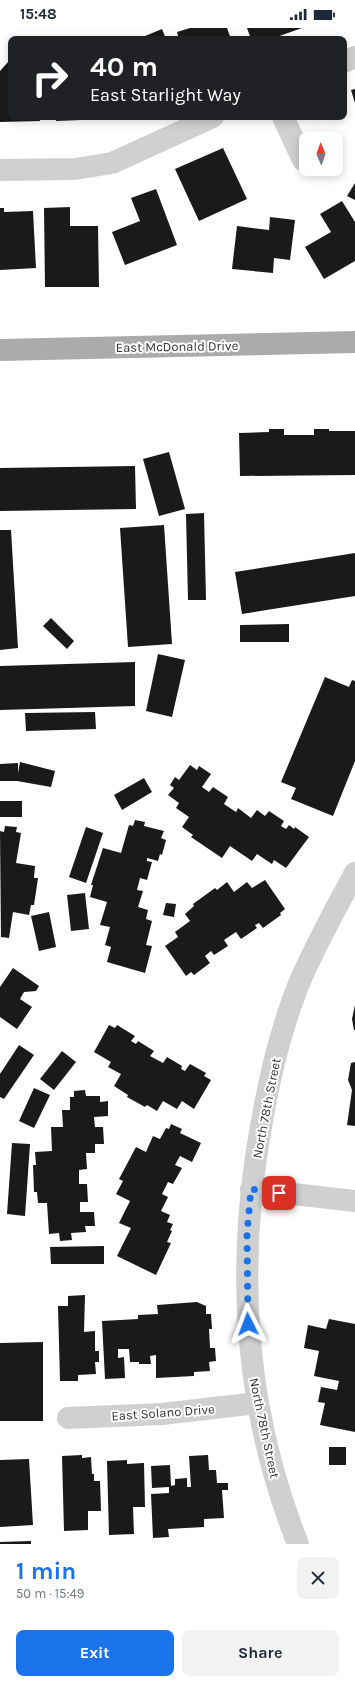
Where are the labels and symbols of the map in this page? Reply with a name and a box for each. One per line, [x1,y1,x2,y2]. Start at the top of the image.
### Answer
north arrow [299,132,343,176]
street label: East McDonald Drive [116,338,239,355]
street label: North 78th Street [249,1056,284,1160]
pin [262,1176,296,1210]
position arrow [227,1303,269,1345]
street label: North 78th Street [247,1377,282,1480]
street label: East Solano Drive [111,1401,215,1424]

